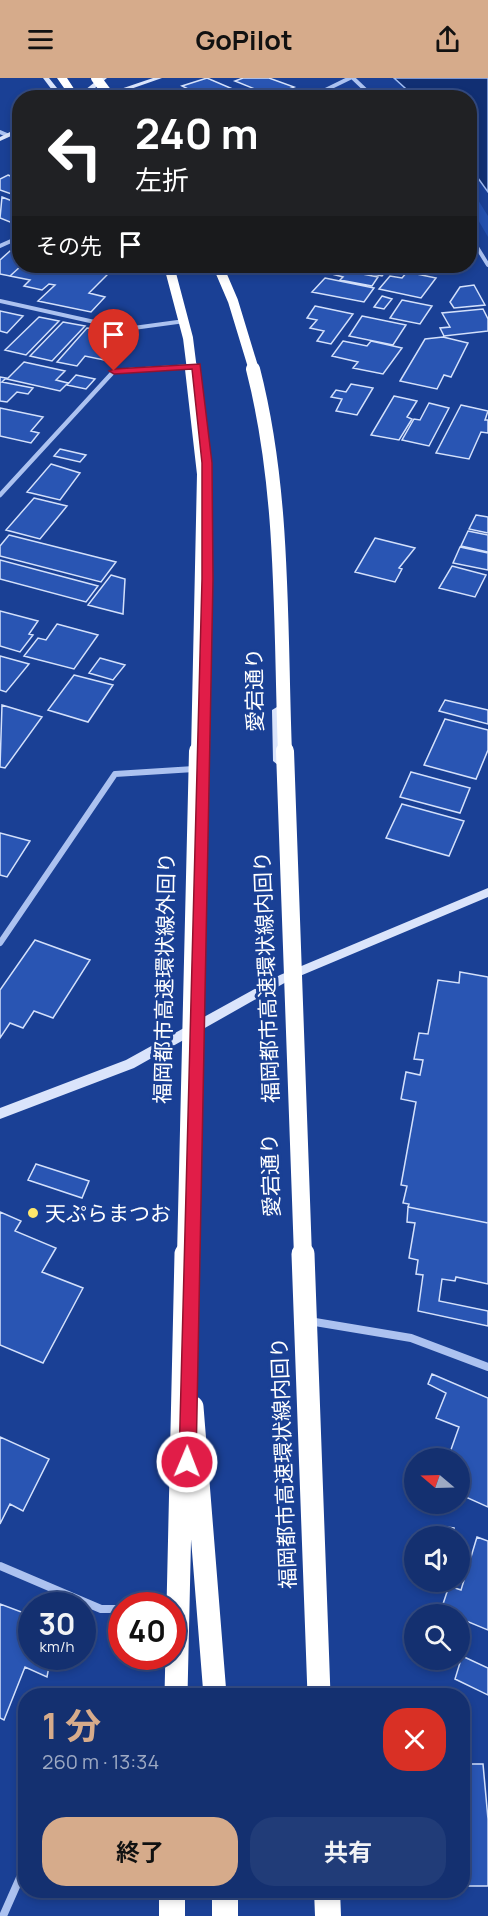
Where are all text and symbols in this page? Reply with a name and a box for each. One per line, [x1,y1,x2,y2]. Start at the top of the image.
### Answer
text: GoPilot [195,21,293,58]
icon: menu [24,23,57,56]
icon: share [431,23,464,56]
text: 240 m [135,104,259,162]
icon: left [36,114,114,192]
text: 左折 [135,161,189,198]
icon: arrive [114,228,147,261]
text: その先 [36,231,102,261]
pin [88,309,139,371]
icon: arrive [97,318,130,351]
street label: 愛宕通り [239,648,269,732]
street label: 福岡都市高速環状線内回り [248,851,284,1103]
street label: 福岡都市高速環状線外回り [148,852,180,1104]
street label: 愛宕通り [255,1133,285,1217]
place label: 天ぷらまつお [45,1199,171,1227]
marker: 天ぷらまつお [26,1206,40,1220]
street label: 福岡都市高速環状線内回り [265,1337,301,1589]
position arrow [155,1430,219,1494]
north arrow [404,1448,470,1514]
map controls [404,1448,470,1670]
button: sound [404,1526,470,1592]
speed limit sign: 40 [108,1592,186,1670]
text: 30 [38,1603,76,1644]
button: search [404,1604,470,1670]
text: km/h [40,1636,74,1657]
text: 1 分 [42,1701,101,1750]
button: close [383,1708,446,1771]
text: 260 m · 13:34 [42,1748,159,1775]
button: 終了 [42,1817,238,1886]
button: 共有 [250,1817,446,1886]

